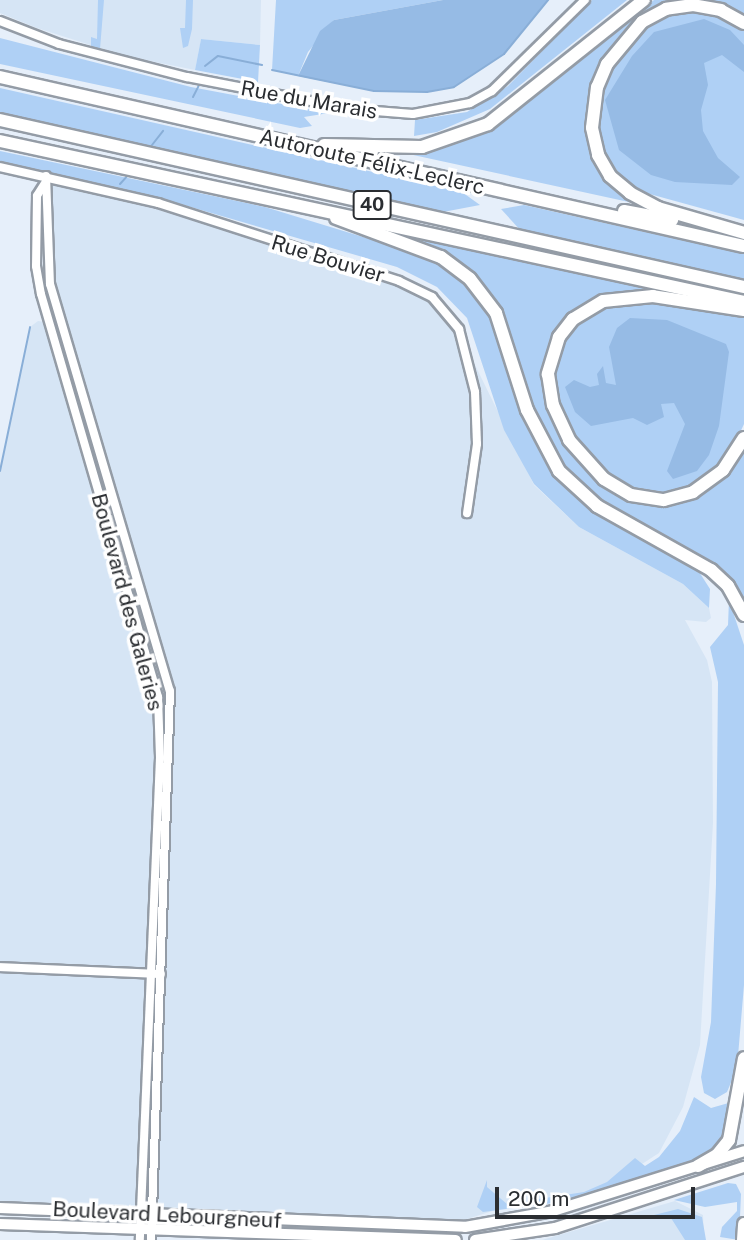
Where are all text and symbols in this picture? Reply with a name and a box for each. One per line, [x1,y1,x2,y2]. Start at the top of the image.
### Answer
street label: Rue du Marais [239,76,379,124]
street label: Autoroute Félix-Leclerc [257,124,487,200]
road number: 40 [351,190,393,220]
street label: Rue Bouvier [268,230,388,288]
street label: Boulevard des Galeries [86,490,168,714]
scale bar [499,1174,698,1218]
text: 200 m [508,1186,569,1211]
street label: Boulevard Lebourgneuf [52,1196,282,1234]

